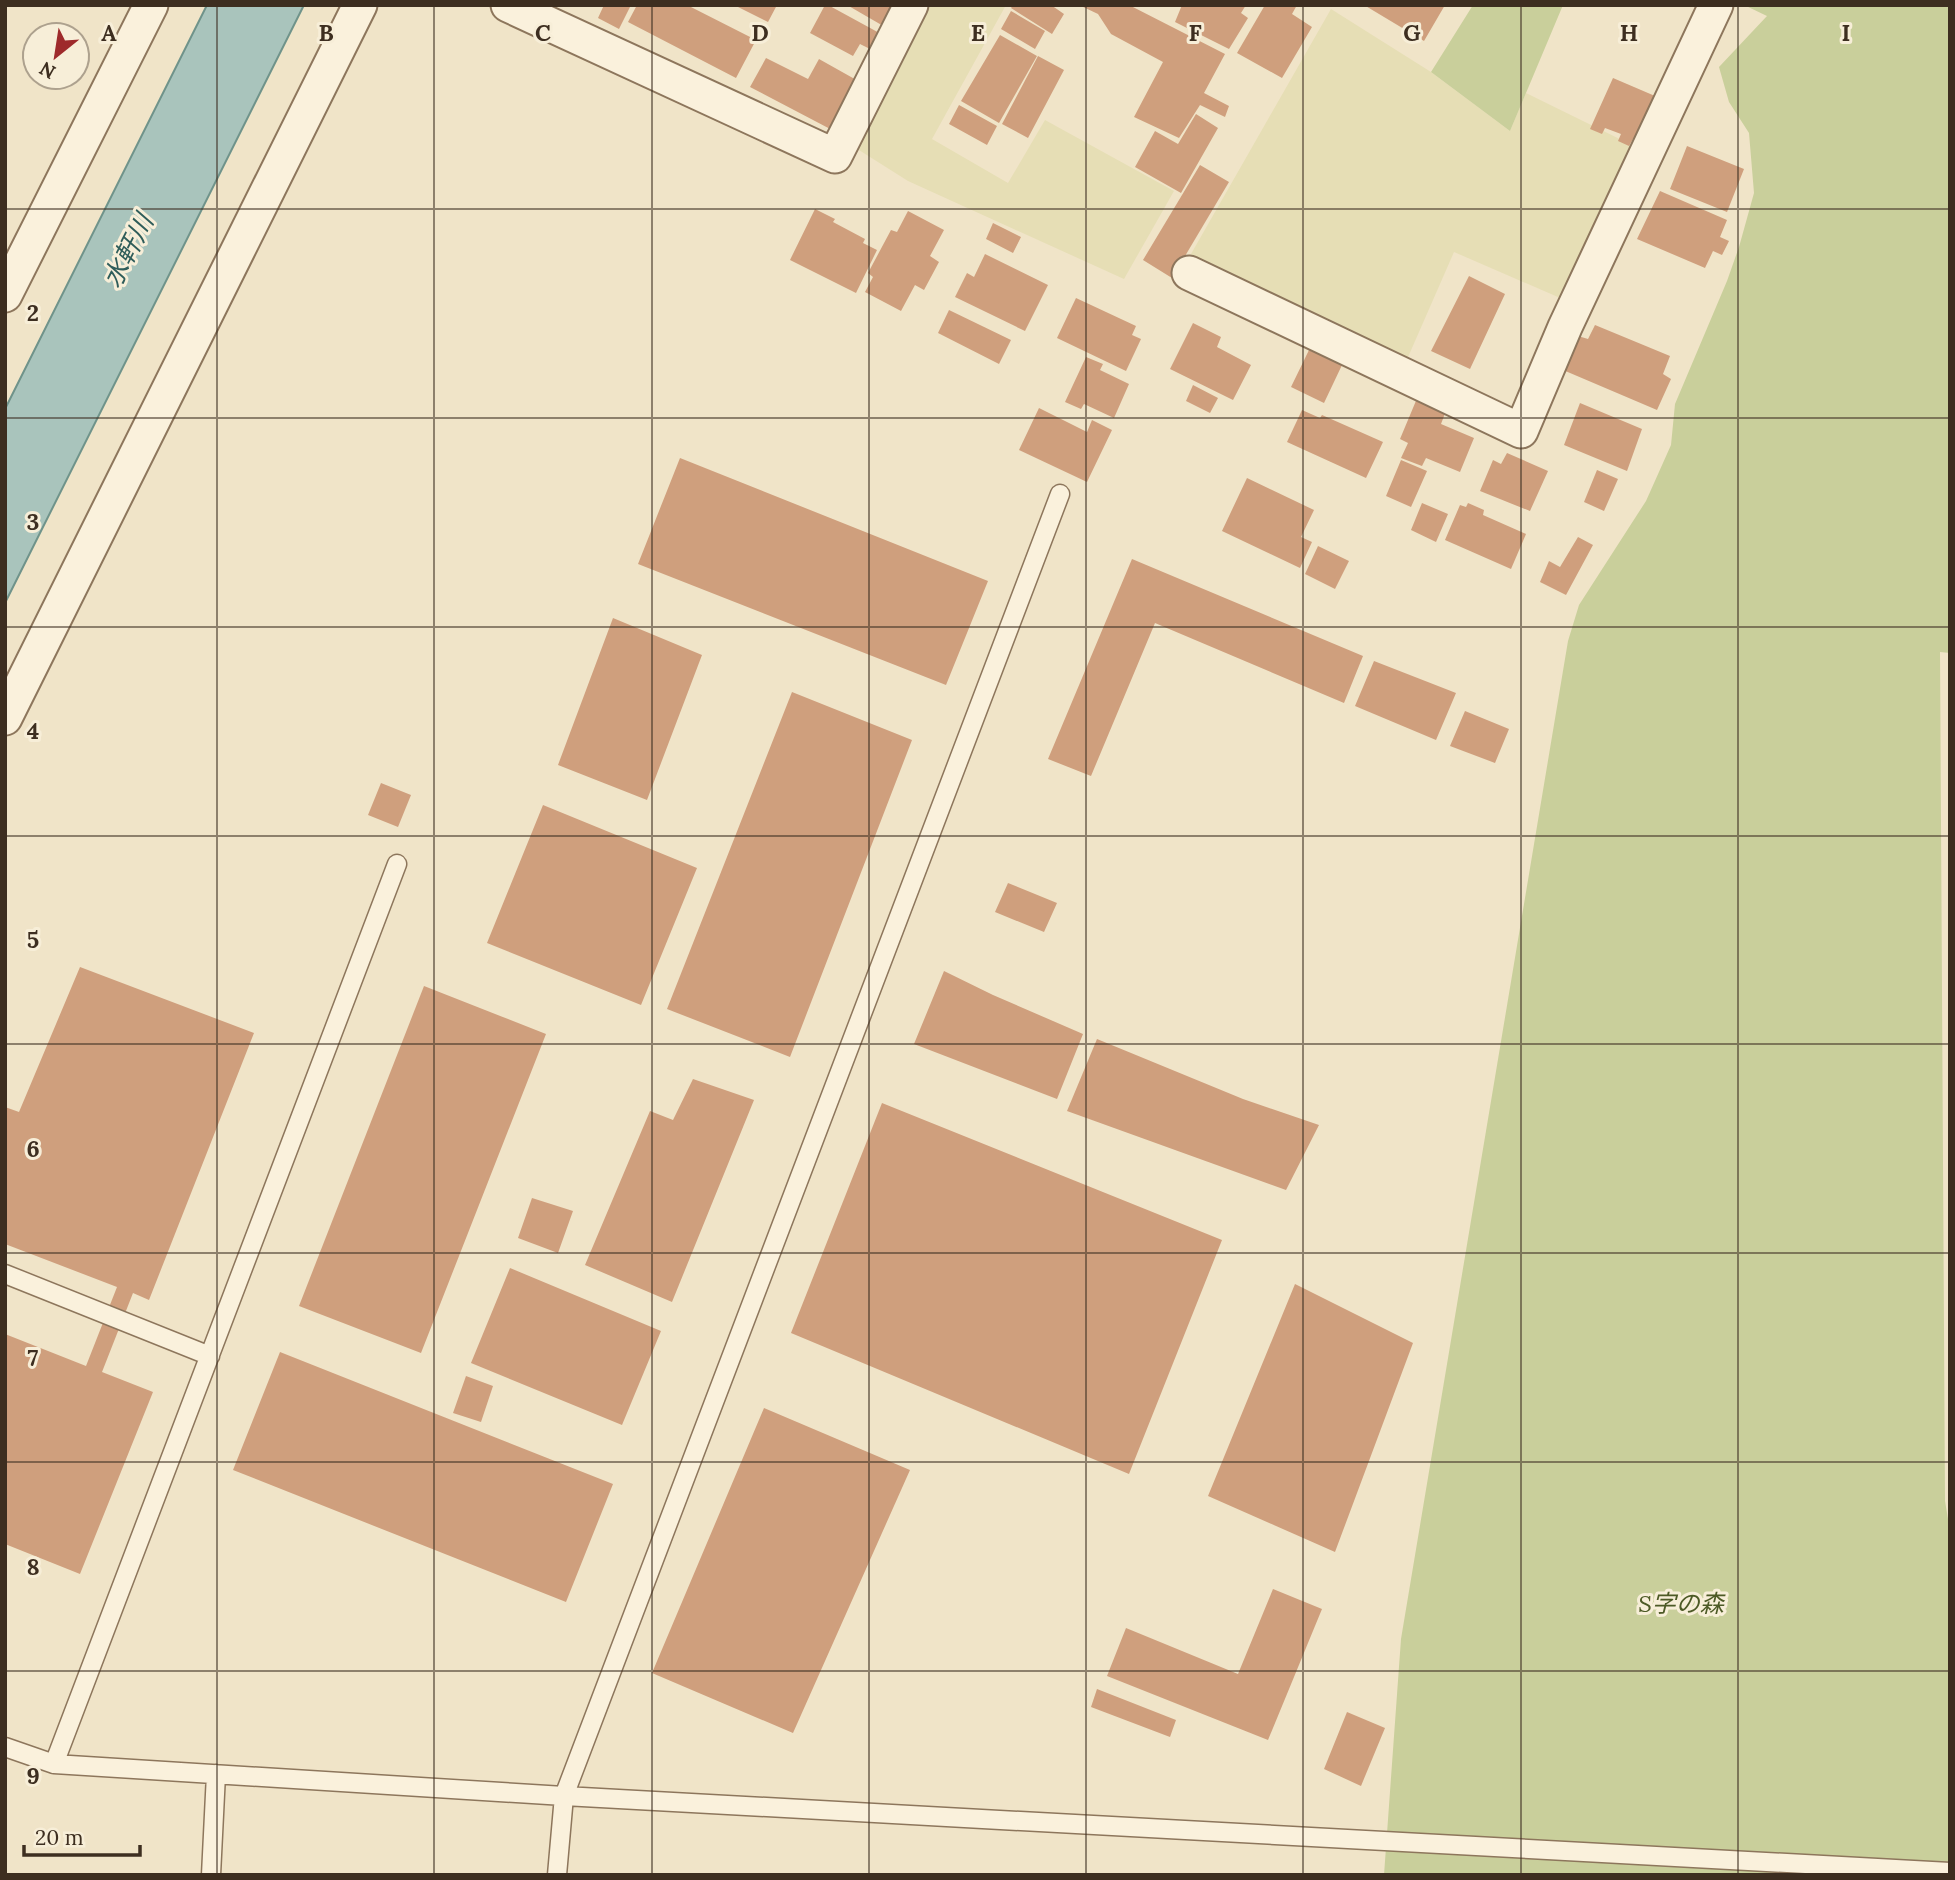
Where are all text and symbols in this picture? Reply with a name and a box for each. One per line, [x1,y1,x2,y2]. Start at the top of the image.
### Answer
text: A [101,18,117,47]
text: B [318,18,334,47]
text: C [535,18,551,47]
text: D [751,18,769,47]
text: E [971,18,985,47]
text: F [1188,18,1202,47]
text: G [1403,18,1421,47]
text: H [1620,18,1638,47]
text: I [1842,18,1850,47]
north arrow [21,21,91,91]
text: N [35,57,60,85]
water label: 水軒川 [95,206,161,293]
text: 2 [27,298,39,327]
text: 3 [27,507,39,536]
text: 4 [27,716,39,745]
text: 5 [27,925,39,954]
text: 6 [26,1134,40,1163]
text: 7 [28,1343,39,1372]
text: 8 [26,1552,40,1581]
park label: S字の森 [1638,1588,1726,1619]
text: 9 [26,1761,40,1790]
scale bar [24,1814,140,1858]
text: 20 m [35,1824,84,1851]

